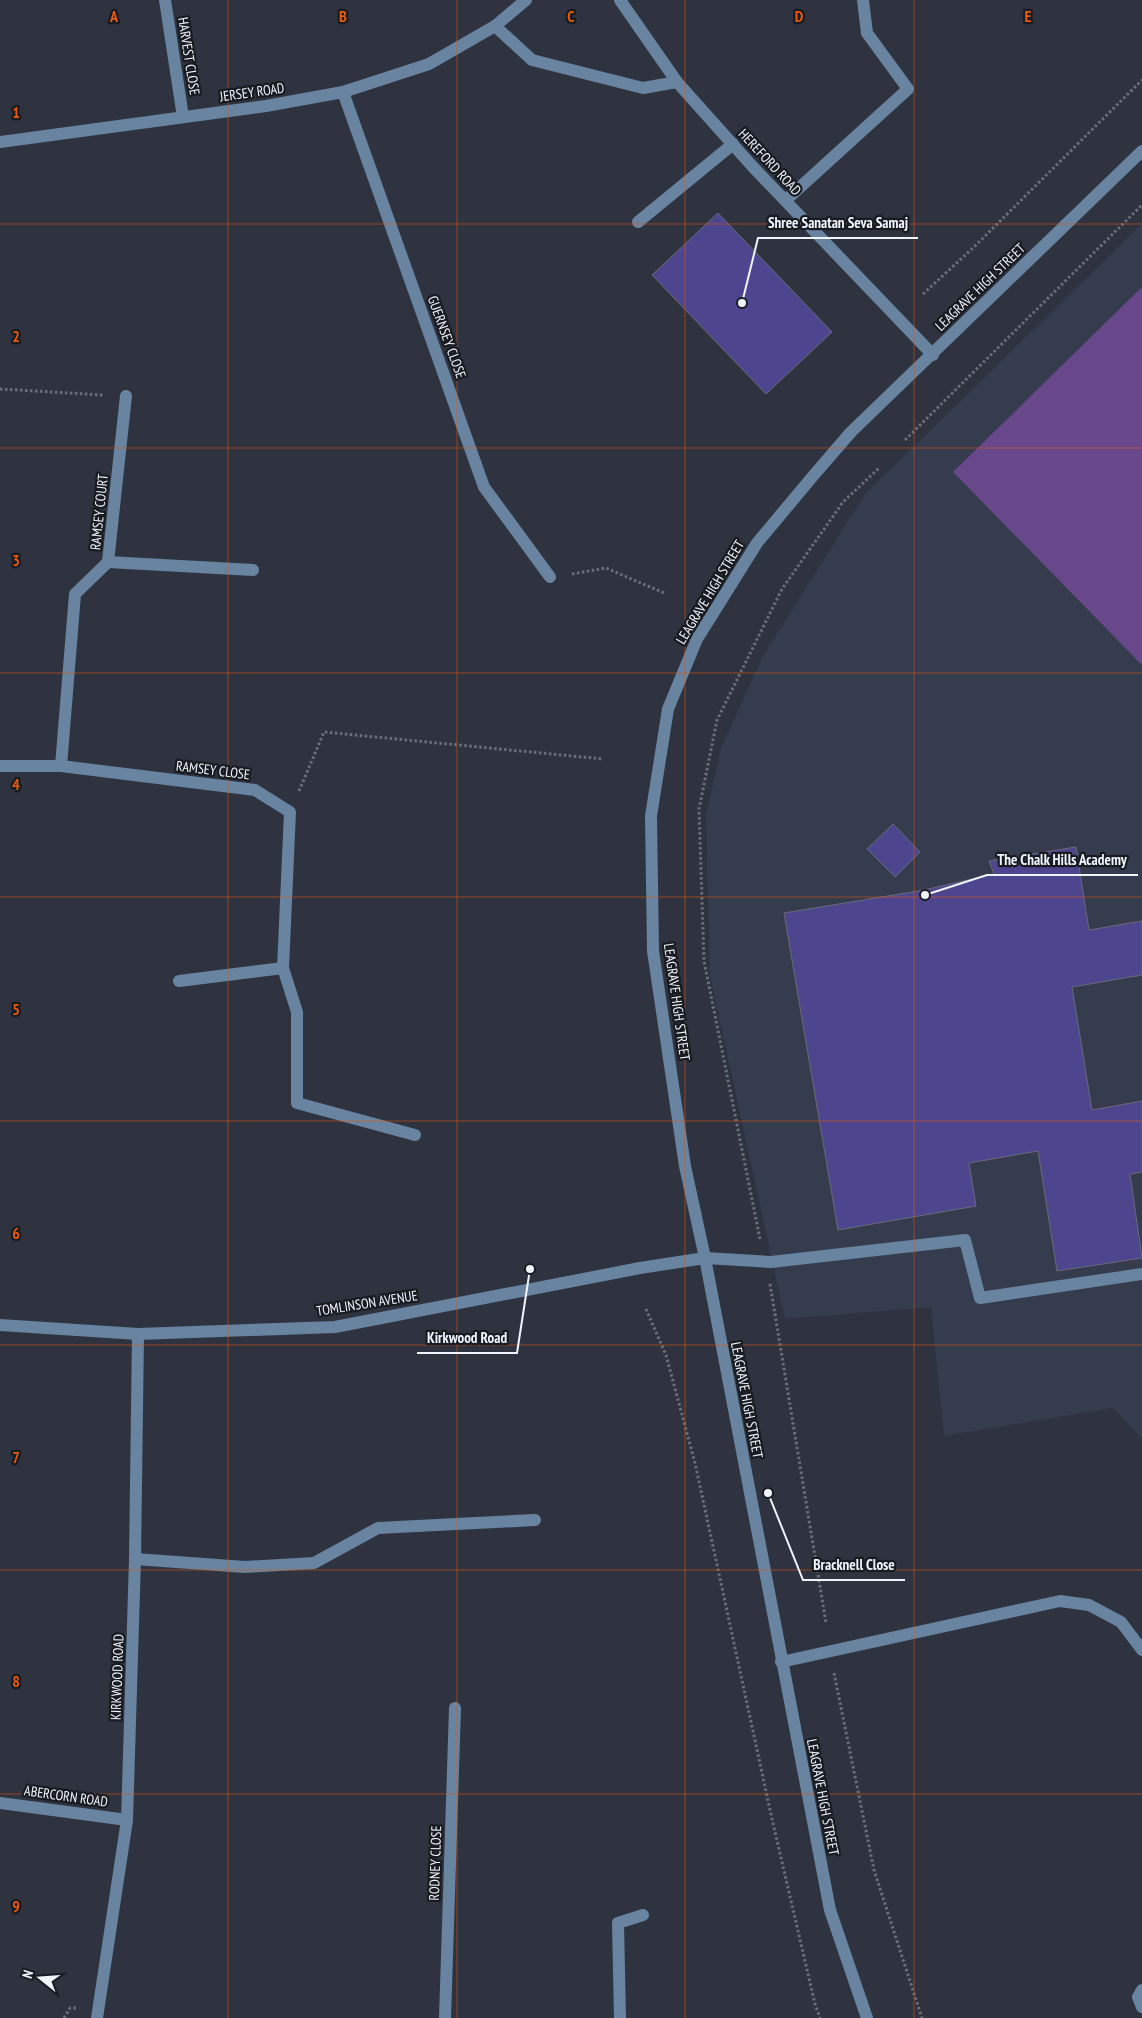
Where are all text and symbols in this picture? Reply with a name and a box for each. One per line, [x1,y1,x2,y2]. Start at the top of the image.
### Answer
text: A [109,6,119,26]
text: B [339,6,347,26]
text: C [567,6,575,26]
text: D [795,6,804,26]
text: E [1025,6,1032,26]
street label: HARVEST CLOSE [174,16,204,96]
street label: JERSEY ROAD [218,79,285,106]
text: 1 [12,102,20,122]
street label: HEREFORD ROAD [735,125,805,199]
callout: Shree Sanatan Seva Samaj [758,208,918,238]
text: Shree Sanatan Seva Samaj [768,213,908,232]
street label: LEAGRAVE HIGH STREET [931,239,1029,335]
street label: GUERNSEY CLOSE [424,293,470,381]
text: 2 [12,326,20,346]
street label: RAMSEY COURT [86,472,112,551]
street label: LEAGRAVE HIGH STREET [672,536,749,647]
text: 3 [12,550,20,570]
street label: RAMSEY CLOSE [175,757,251,783]
text: 4 [12,774,20,794]
callout: The Chalk Hills Academy [987,845,1138,875]
text: The Chalk Hills Academy [997,850,1128,869]
street label: LEAGRAVE HIGH STREET [660,942,694,1063]
text: 5 [12,999,20,1019]
text: 6 [12,1223,20,1243]
street label: TOMLINSON AVENUE [315,1286,419,1320]
callout: Kirkwood Road [417,1323,517,1353]
text: Kirkwood Road [427,1328,507,1347]
street label: LEAGRAVE HIGH STREET [727,1340,767,1461]
text: 7 [12,1447,20,1467]
callout: Bracknell Close [803,1550,905,1580]
text: Bracknell Close [813,1555,895,1574]
street label: KIRKWOOD ROAD [107,1634,127,1720]
text: 8 [12,1671,20,1691]
street label: LEAGRAVE HIGH STREET [803,1737,843,1858]
street label: ABERCORN ROAD [23,1781,109,1811]
street label: RODNEY CLOSE [425,1825,445,1901]
text: 9 [12,1896,20,1916]
north arrow [15,1953,65,2003]
text: N [18,1968,37,1980]

